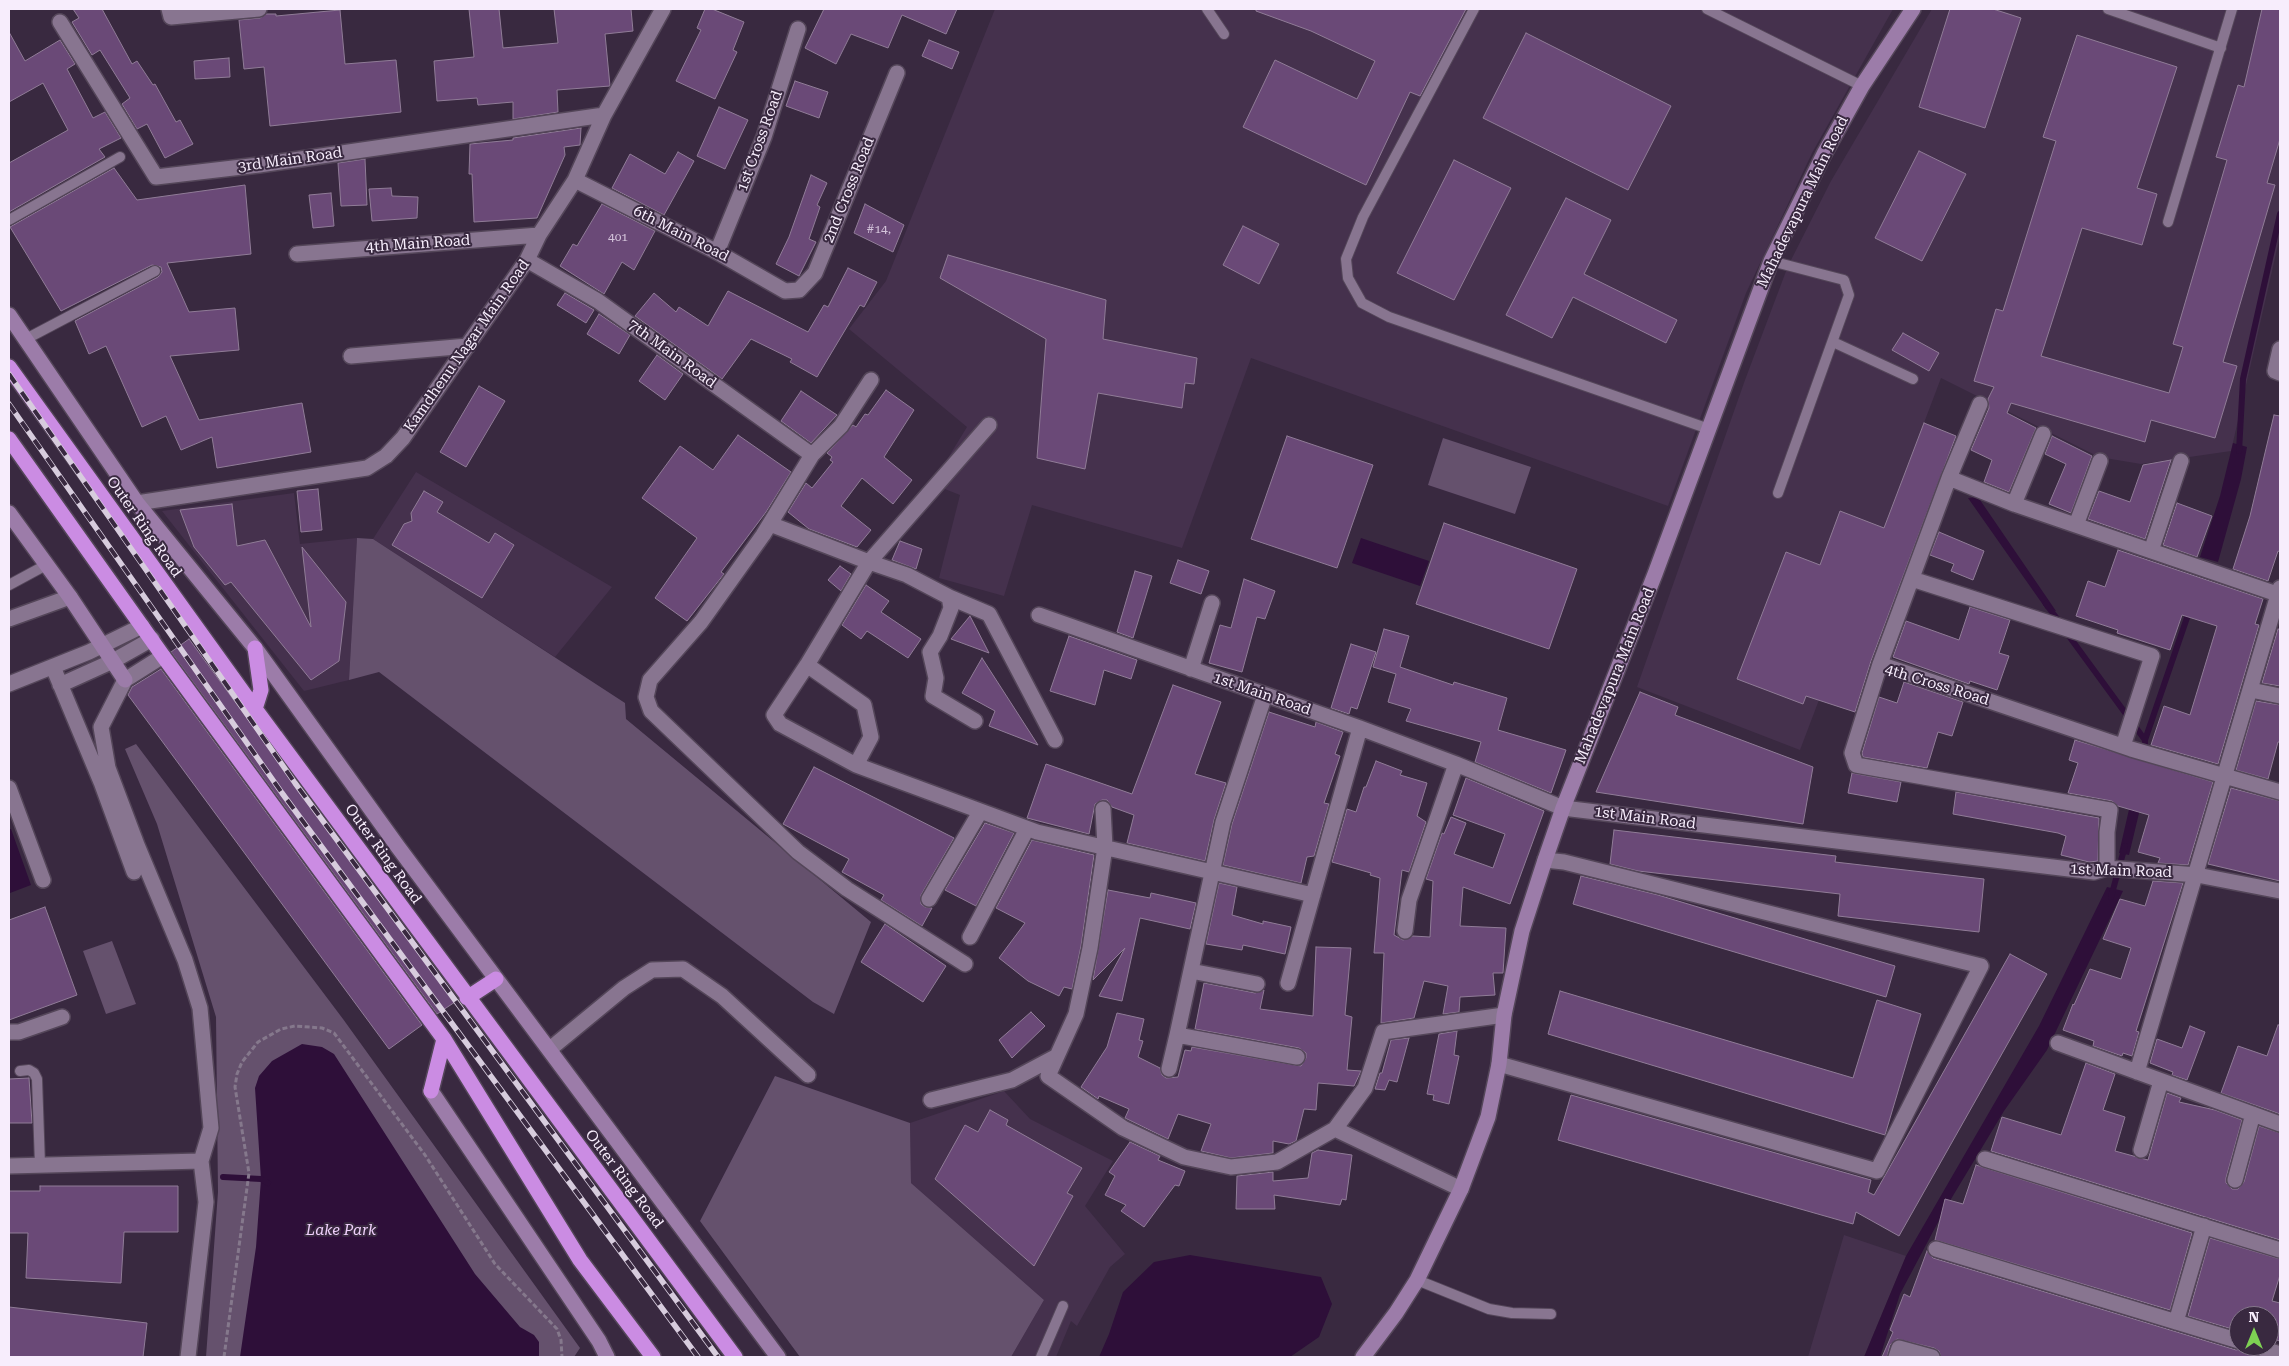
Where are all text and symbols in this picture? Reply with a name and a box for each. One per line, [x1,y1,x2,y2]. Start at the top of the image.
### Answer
street label: 1st Cross Road [733,88,787,194]
street label: Mahadevapura Main Road [1754,113,1852,291]
street label: 2nd Cross Road [820,135,878,245]
street label: 3rd Main Road [237,144,343,176]
street label: 6th Main Road [630,202,732,266]
house number: #14, [867,222,891,236]
house number: 401 [608,230,628,244]
street label: 4th Main Road [365,231,471,257]
street label: Kamdhenu Nagar Main Road [400,256,534,436]
street label: 7th Main Road [624,316,720,392]
street label: Outer Ring Road [103,473,185,581]
street label: Mahadevapura Main Road [1571,585,1659,767]
street label: 4th Cross Road [1883,661,1991,709]
street label: 1st Main Road [1211,669,1313,719]
street label: Outer Ring Road [341,801,425,907]
street label: 1st Main Road [1593,803,1697,833]
street label: 1st Main Road [2070,860,2172,882]
street label: Outer Ring Road [581,1126,667,1232]
park label: Lake Park [306,1222,376,1240]
north arrow [2229,1306,2279,1356]
text: N [2249,1309,2259,1325]

